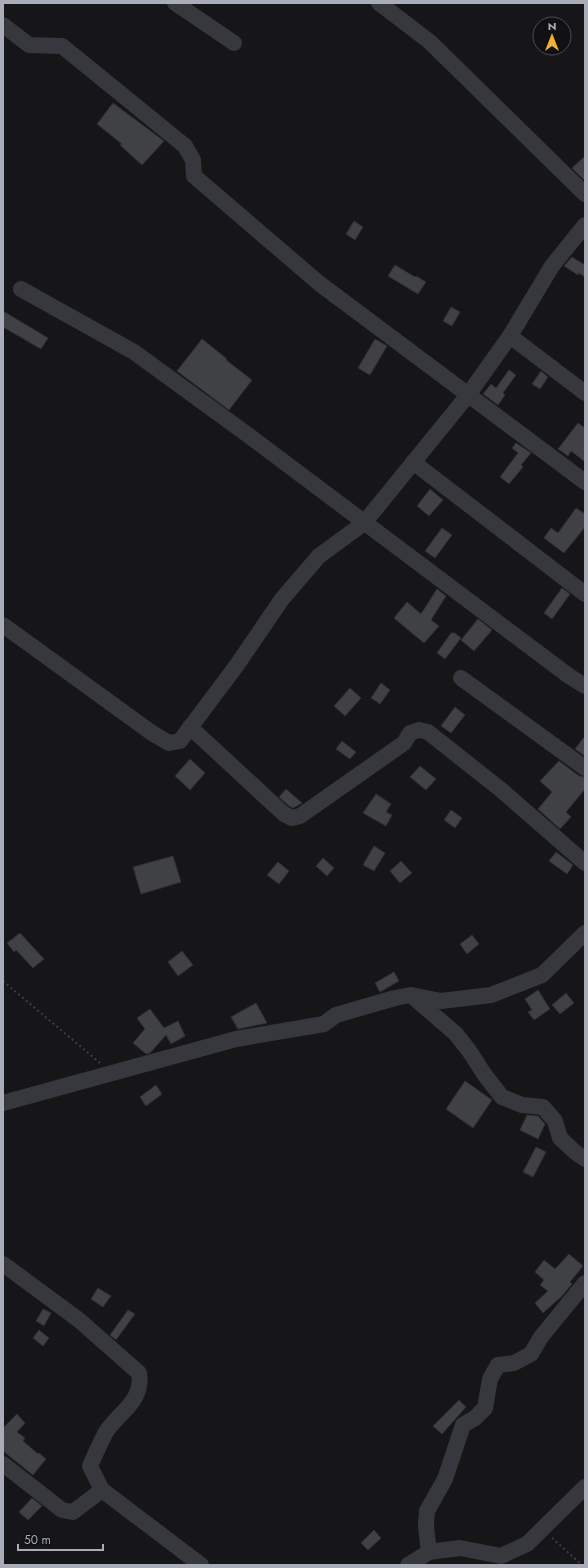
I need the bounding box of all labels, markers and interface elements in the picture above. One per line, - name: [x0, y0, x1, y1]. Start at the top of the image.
- north arrow: [532, 16, 572, 56]
- text: N: [548, 18, 556, 34]
- scale bar: [18, 1526, 103, 1552]
- text: 50 m: [24, 1531, 51, 1549]

